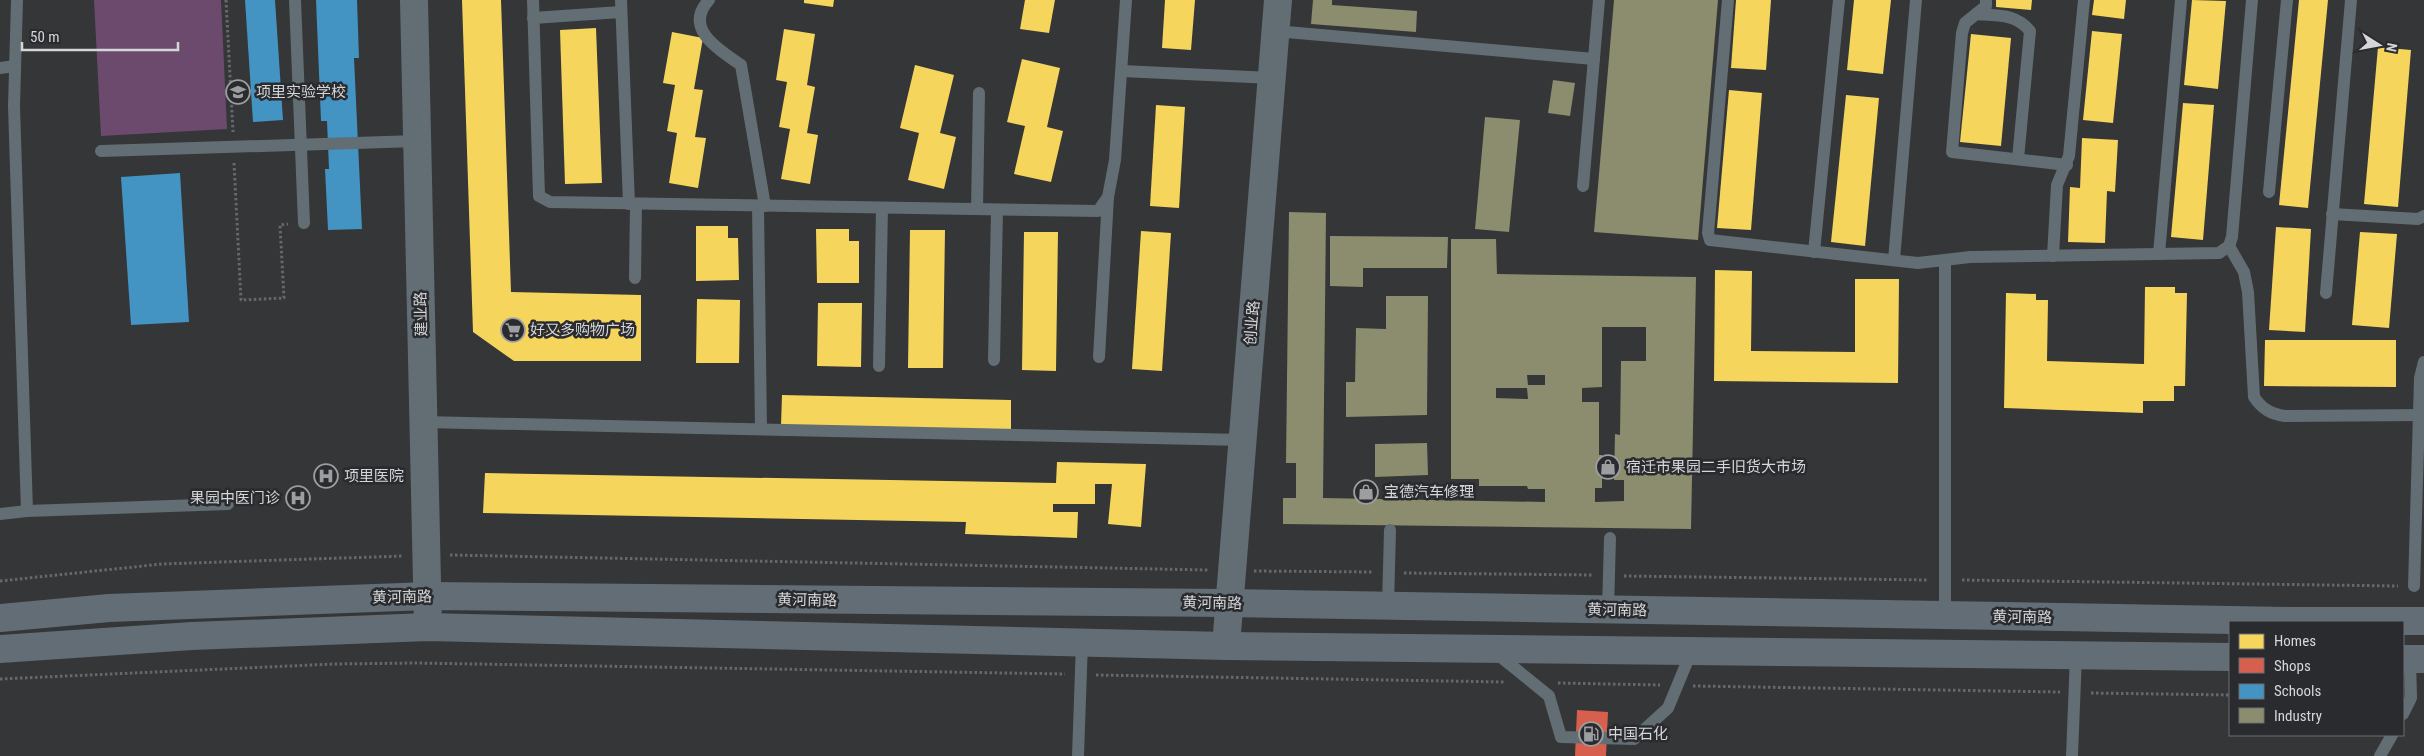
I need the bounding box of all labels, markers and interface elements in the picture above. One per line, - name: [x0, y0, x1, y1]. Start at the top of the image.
- scale bar: [22, 20, 179, 52]
- north arrow: [2354, 20, 2404, 70]
- text: 50 m: [30, 28, 60, 46]
- text: N: [2383, 42, 2400, 53]
- school or university icon: 项里实验学校: [225, 79, 251, 105]
- place label: 项里实验学校: [256, 83, 346, 101]
- street label: 建业路: [412, 291, 430, 337]
- street label: 创业路: [1241, 300, 1263, 346]
- supermarket icon: 好又多购物广场: [500, 317, 526, 343]
- place label: 好又多购物广场: [530, 321, 635, 339]
- shop icon: 宿迁市果园二手旧货大市场: [1595, 454, 1621, 480]
- place label: 宿迁市果园二手旧货大市场: [1626, 458, 1806, 476]
- hospital icon: 项里医院: [313, 463, 339, 489]
- place label: 项里医院: [344, 467, 404, 485]
- shop icon: 宝德汽车修理: [1353, 479, 1379, 505]
- place label: 宝德汽车修理: [1384, 483, 1474, 501]
- hospital icon: 果园中医门诊: [285, 485, 311, 511]
- place label: 果园中医门诊: [190, 489, 280, 507]
- street label: 黄河南路: [372, 587, 432, 607]
- street label: 黄河南路: [777, 590, 837, 610]
- street label: 黄河南路: [1182, 593, 1242, 613]
- street label: 黄河南路: [1587, 600, 1647, 620]
- street label: 黄河南路: [1992, 607, 2052, 627]
- legend: [2229, 621, 2404, 736]
- text: Homes: [2274, 632, 2316, 650]
- text: Shops: [2274, 657, 2311, 675]
- text: Schools: [2274, 682, 2321, 700]
- text: Industry: [2274, 707, 2322, 725]
- fuel station icon: 中国石化: [1578, 721, 1604, 747]
- place label: 中国石化: [1608, 725, 1668, 743]

